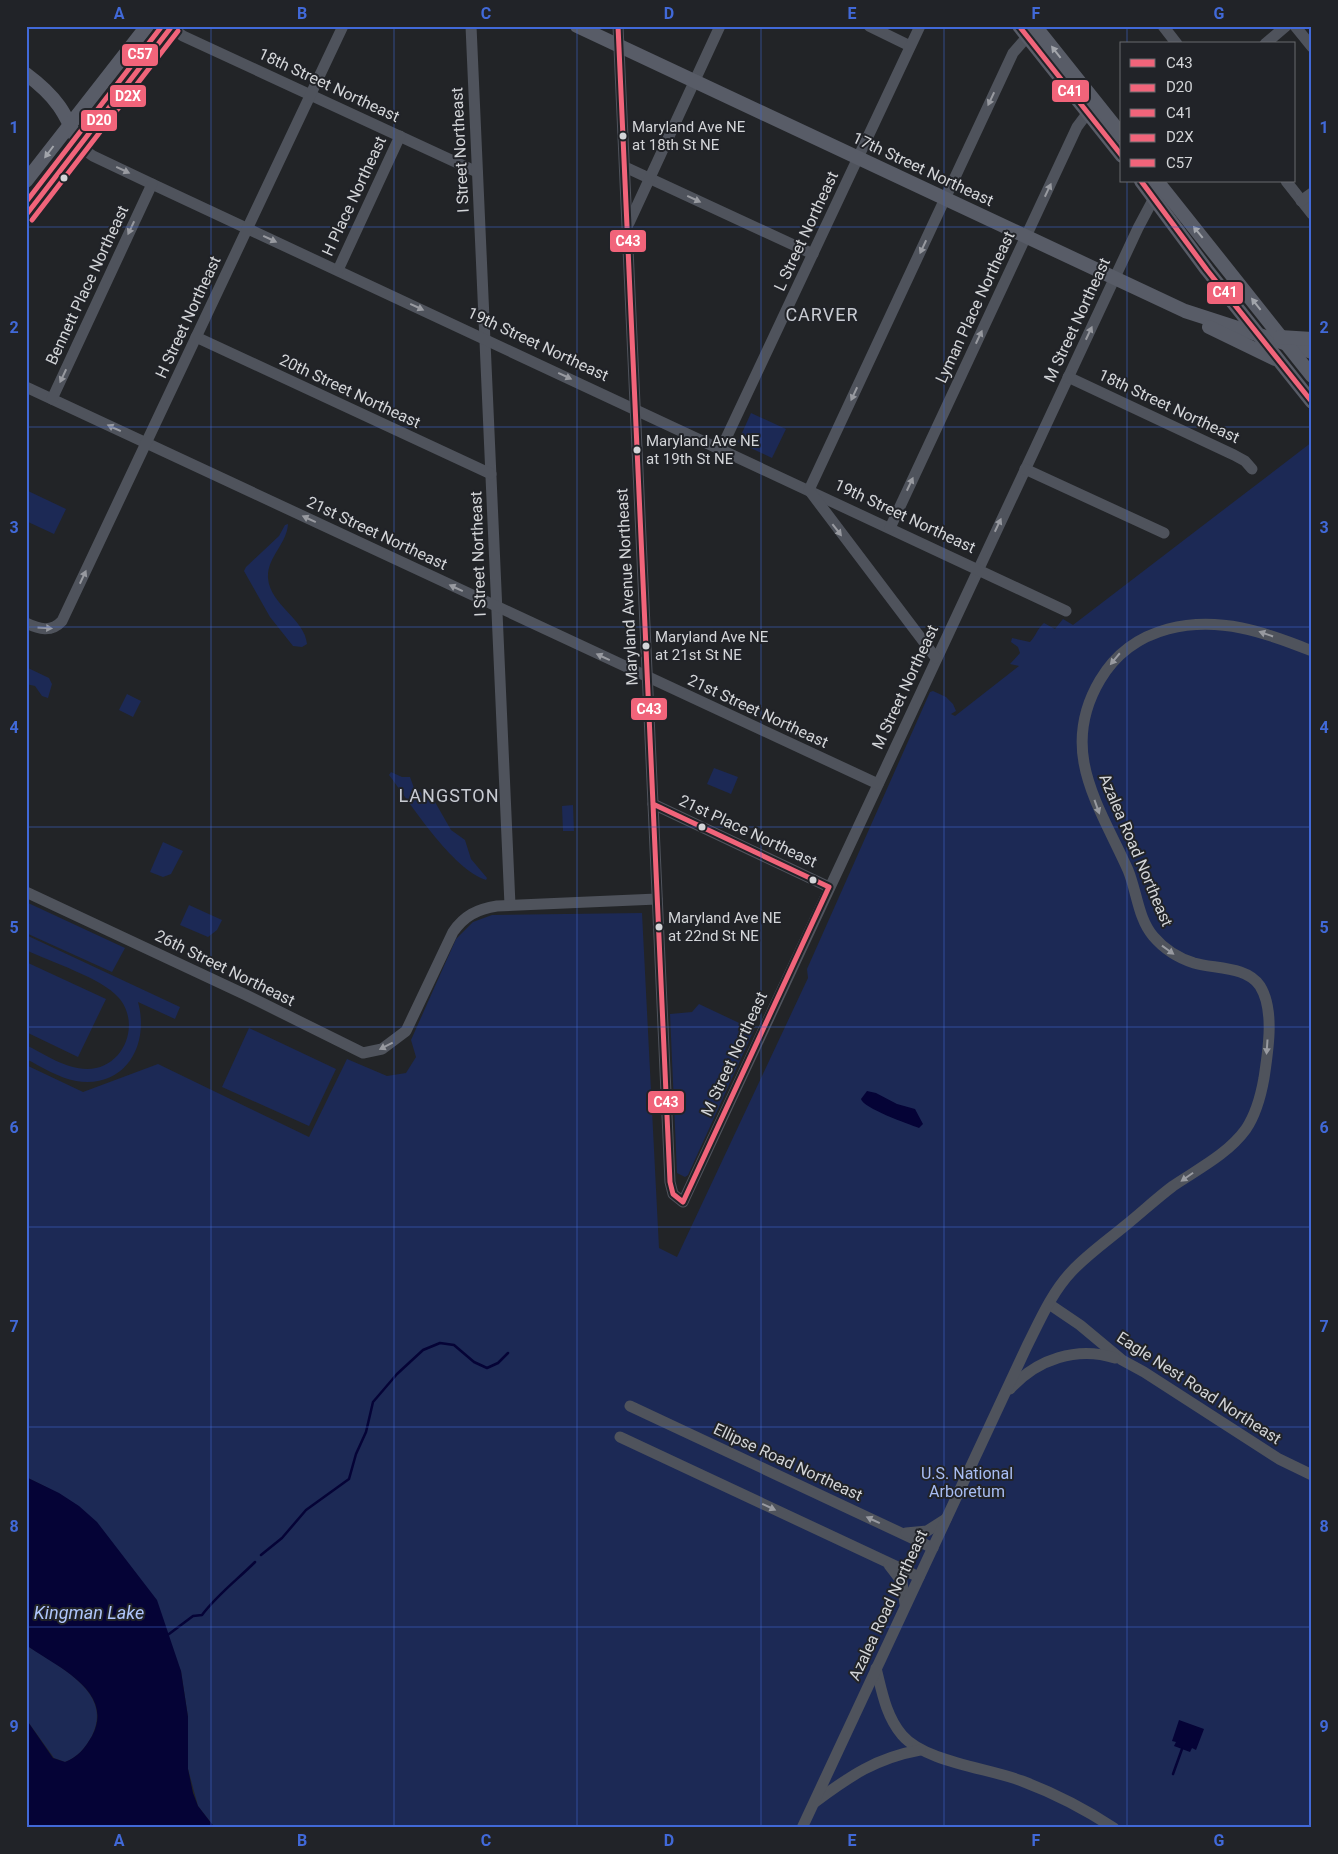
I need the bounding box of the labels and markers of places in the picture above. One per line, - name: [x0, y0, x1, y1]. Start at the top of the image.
- place label: Maryland Ave NE at 18th St NE: [632, 118, 746, 154]
- marker: Maryland Ave NE at 18th St NE: [618, 131, 628, 141]
- unlabelled marker: [59, 173, 69, 183]
- place label: Maryland Ave NE at 19th St NE: [646, 432, 760, 468]
- marker: Maryland Ave NE at 19th St NE: [632, 445, 642, 455]
- place label: Maryland Ave NE at 21st St NE: [655, 628, 769, 664]
- marker: Maryland Ave NE at 21st St NE: [641, 641, 651, 651]
- unlabelled marker: [697, 822, 707, 832]
- unlabelled marker: [808, 875, 818, 885]
- place label: Maryland Ave NE at 22nd St NE: [668, 909, 782, 945]
- marker: Maryland Ave NE at 22nd St NE: [654, 922, 664, 932]

